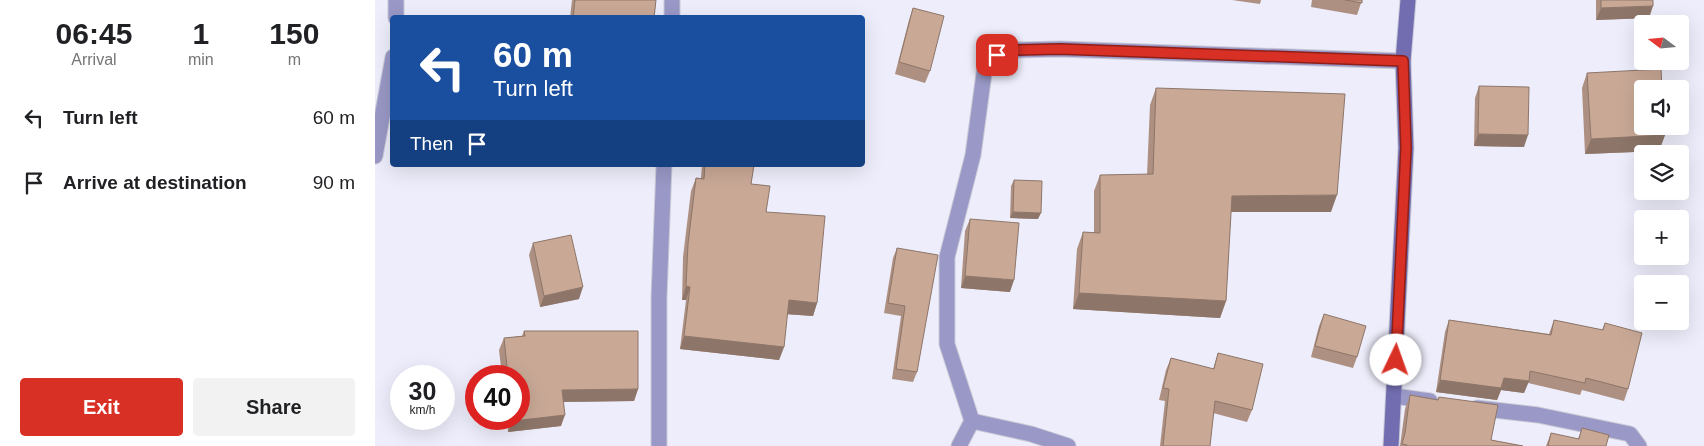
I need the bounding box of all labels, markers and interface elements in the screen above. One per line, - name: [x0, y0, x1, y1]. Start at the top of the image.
- north arrow: [1634, 15, 1689, 70]
- map controls: [1634, 15, 1689, 330]
- text: 06:45: [56, 17, 132, 50]
- text: 1: [192, 17, 209, 50]
- text: 150: [269, 17, 319, 50]
- pin: [976, 34, 1018, 76]
- icon: left: [410, 35, 475, 100]
- text: 60 m: [493, 35, 573, 74]
- icon: arrive: [983, 41, 1011, 69]
- text: Arrival: [71, 51, 117, 68]
- text: min: [188, 51, 214, 68]
- text: m: [288, 51, 301, 68]
- text: Turn left: [493, 76, 573, 101]
- button: sound: [1634, 80, 1689, 135]
- icon: left: [20, 104, 48, 132]
- text: Turn left: [63, 107, 138, 128]
- text: 60 m: [313, 107, 355, 128]
- icon: arrive: [463, 130, 491, 158]
- text: Then: [410, 133, 453, 154]
- button: layers: [1634, 145, 1689, 200]
- icon: arrive: [20, 169, 48, 197]
- text: Arrive at destination: [63, 172, 247, 193]
- text: 90 m: [313, 172, 355, 193]
- button: +: [1634, 210, 1689, 265]
- button: −: [1634, 275, 1689, 330]
- position arrow: [1369, 333, 1421, 385]
- speed limit sign: 40: [465, 365, 530, 430]
- text: 30: [409, 377, 436, 405]
- button: Exit: [20, 378, 183, 436]
- button: Share: [193, 378, 355, 436]
- text: km/h: [409, 403, 436, 417]

